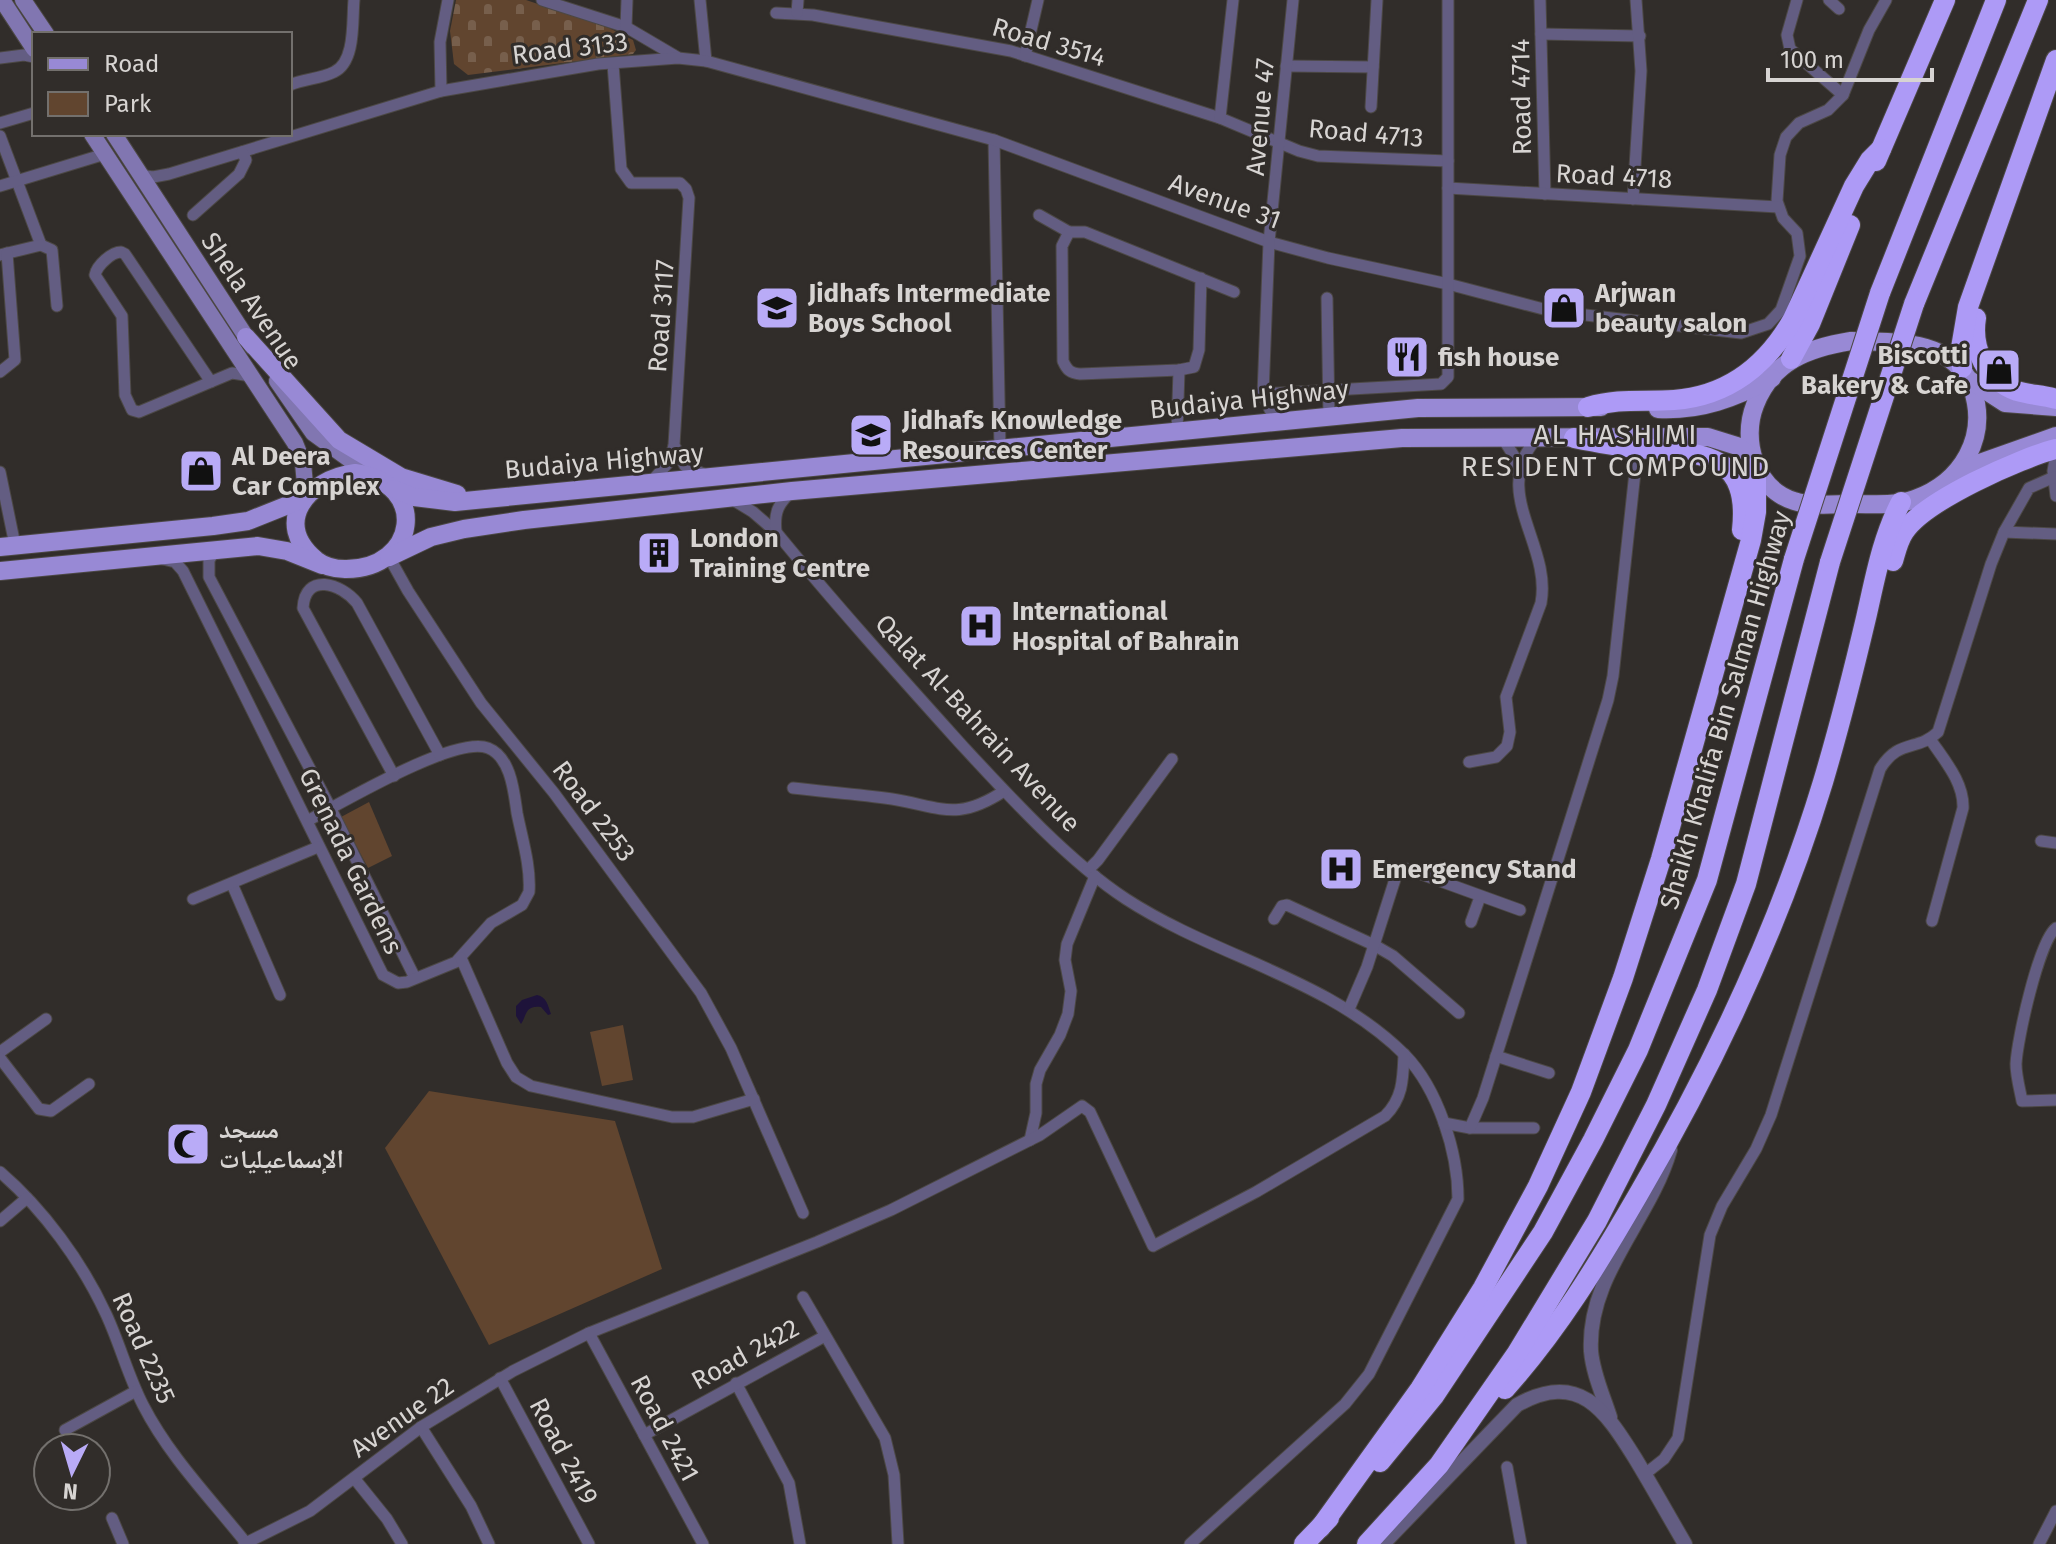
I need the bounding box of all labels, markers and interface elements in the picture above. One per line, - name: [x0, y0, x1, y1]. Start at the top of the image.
- street label: Road 3514: [989, 12, 1109, 73]
- street label: Road 3133: [510, 26, 630, 71]
- legend: [32, 32, 292, 136]
- scale bar: [1768, 32, 1932, 82]
- street label: Road 4714: [1505, 38, 1538, 155]
- text: 100 m: [1780, 46, 1844, 74]
- text: Road: [104, 50, 159, 78]
- street label: Avenue 47: [1240, 57, 1281, 177]
- text: Park: [104, 90, 152, 118]
- street label: Road 4713: [1307, 113, 1425, 154]
- street label: Road 4718: [1555, 158, 1673, 195]
- street label: Avenue 31: [1165, 167, 1285, 236]
- street label: Shela Avenue: [194, 227, 309, 376]
- street label: Road 3117: [642, 259, 681, 373]
- place label: Jidhafs Intermediate Boys School: [807, 278, 1051, 339]
- place label: Arjwan beauty salon: [1594, 278, 1747, 339]
- school or university icon: Jidhafs Intermediate Boys School: [753, 284, 801, 332]
- shop icon: Arjwan beauty salon: [1540, 284, 1588, 332]
- restaurant icon: fish house: [1383, 333, 1431, 381]
- place label: Biscotti Bakery & Cafe: [1801, 340, 1968, 401]
- place label: fish house: [1438, 342, 1559, 373]
- shop icon: Biscotti Bakery & Cafe: [1975, 346, 2023, 394]
- street label: Budaiya Highway: [1148, 374, 1350, 425]
- place label: Jidhafs Knowledge Resources Center: [901, 405, 1122, 466]
- school or university icon: Jidhafs Knowledge Resources Center: [847, 411, 895, 459]
- district label: AL HASHIMI RESIDENT COMPOUND: [1461, 418, 1771, 483]
- street label: Budaiya Highway: [503, 437, 705, 486]
- place label: Al Deera Car Complex: [231, 441, 380, 502]
- shop icon: Al Deera Car Complex: [177, 447, 225, 495]
- street label: Shaikh Khalifa Bin Salman Highway: [1654, 507, 1797, 913]
- place label: London Training Centre: [690, 523, 870, 584]
- building icon: London Training Centre: [635, 529, 683, 577]
- place label: International Hospital of Bahrain: [1012, 596, 1240, 657]
- hospital icon: International Hospital of Bahrain: [957, 602, 1005, 650]
- street label: Qalat Al-Bahrain Avenue: [869, 608, 1087, 839]
- street label: Road 2253: [546, 755, 642, 868]
- street label: Grenada Gardens: [292, 763, 409, 959]
- hospital icon: Emergency Stand: [1317, 845, 1365, 893]
- place label: Emergency Stand: [1372, 854, 1577, 885]
- place label: مسجد الإسماعيليات: [219, 1114, 344, 1175]
- mosque icon: مسجد الإسماعيليات: [164, 1120, 212, 1168]
- street label: Road 2235: [105, 1288, 182, 1409]
- street label: Road 2422: [686, 1312, 804, 1397]
- street label: Road 2421: [624, 1370, 705, 1487]
- street label: Avenue 22: [345, 1371, 460, 1464]
- street label: Road 2419: [523, 1393, 605, 1510]
- north arrow: [32, 1432, 112, 1512]
- text: N: [62, 1477, 79, 1506]

